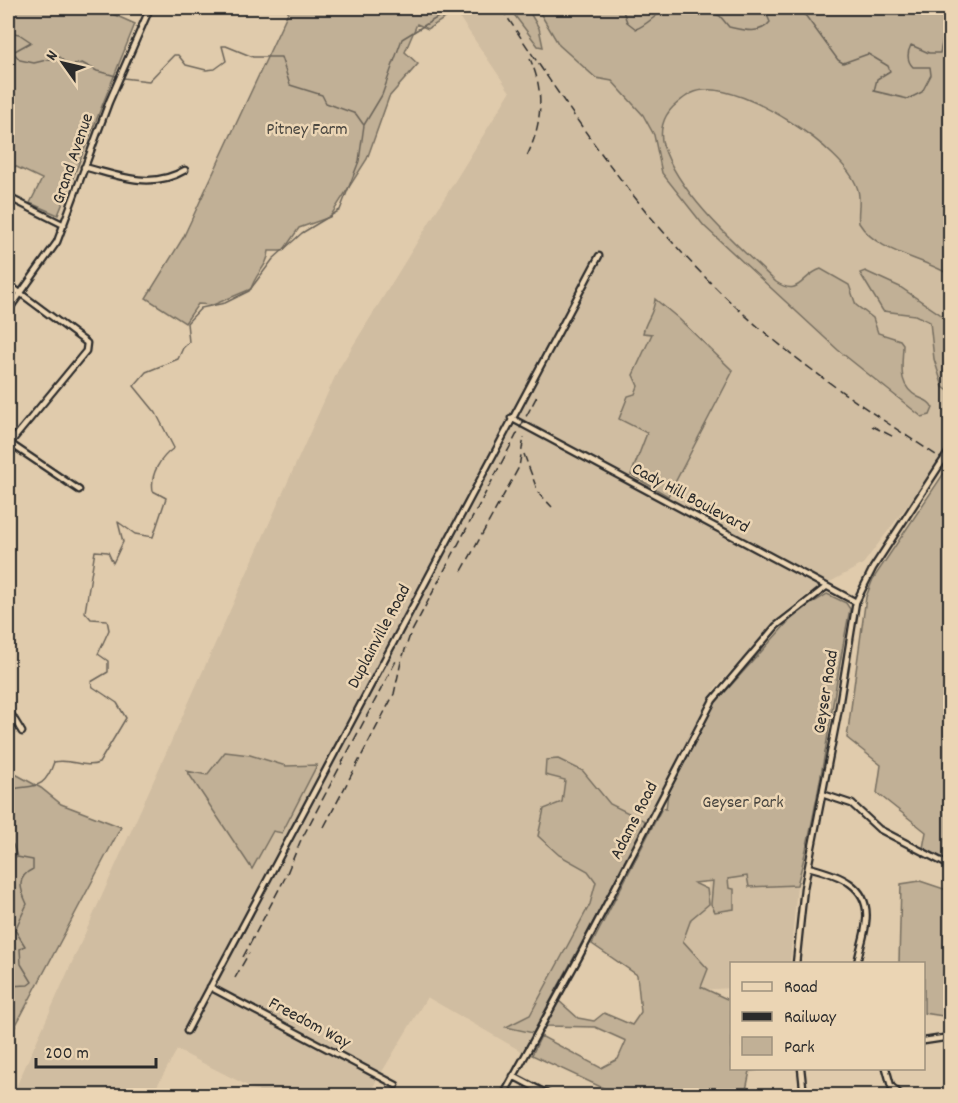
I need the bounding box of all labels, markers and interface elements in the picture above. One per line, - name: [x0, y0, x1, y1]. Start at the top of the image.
- north arrow: [33, 33, 93, 93]
- text: N: [41, 46, 64, 66]
- street label: Grand Avenue: [47, 110, 101, 208]
- park label: Pitney Farm: [266, 118, 348, 143]
- street label: Cady Hill Boulevard: [627, 457, 753, 541]
- street label: Duplainville Road: [342, 580, 418, 694]
- street label: Geyser Road: [808, 648, 846, 736]
- street label: Adams Road: [605, 778, 665, 864]
- park label: Geyser Park: [702, 791, 784, 816]
- legend: [730, 962, 925, 1070]
- text: Road: [784, 976, 818, 1001]
- street label: Freedom Way: [264, 992, 355, 1056]
- text: Railway: [784, 1006, 837, 1031]
- scale bar: [36, 1031, 156, 1069]
- text: Park: [784, 1036, 815, 1061]
- text: 200 m: [45, 1042, 89, 1067]

